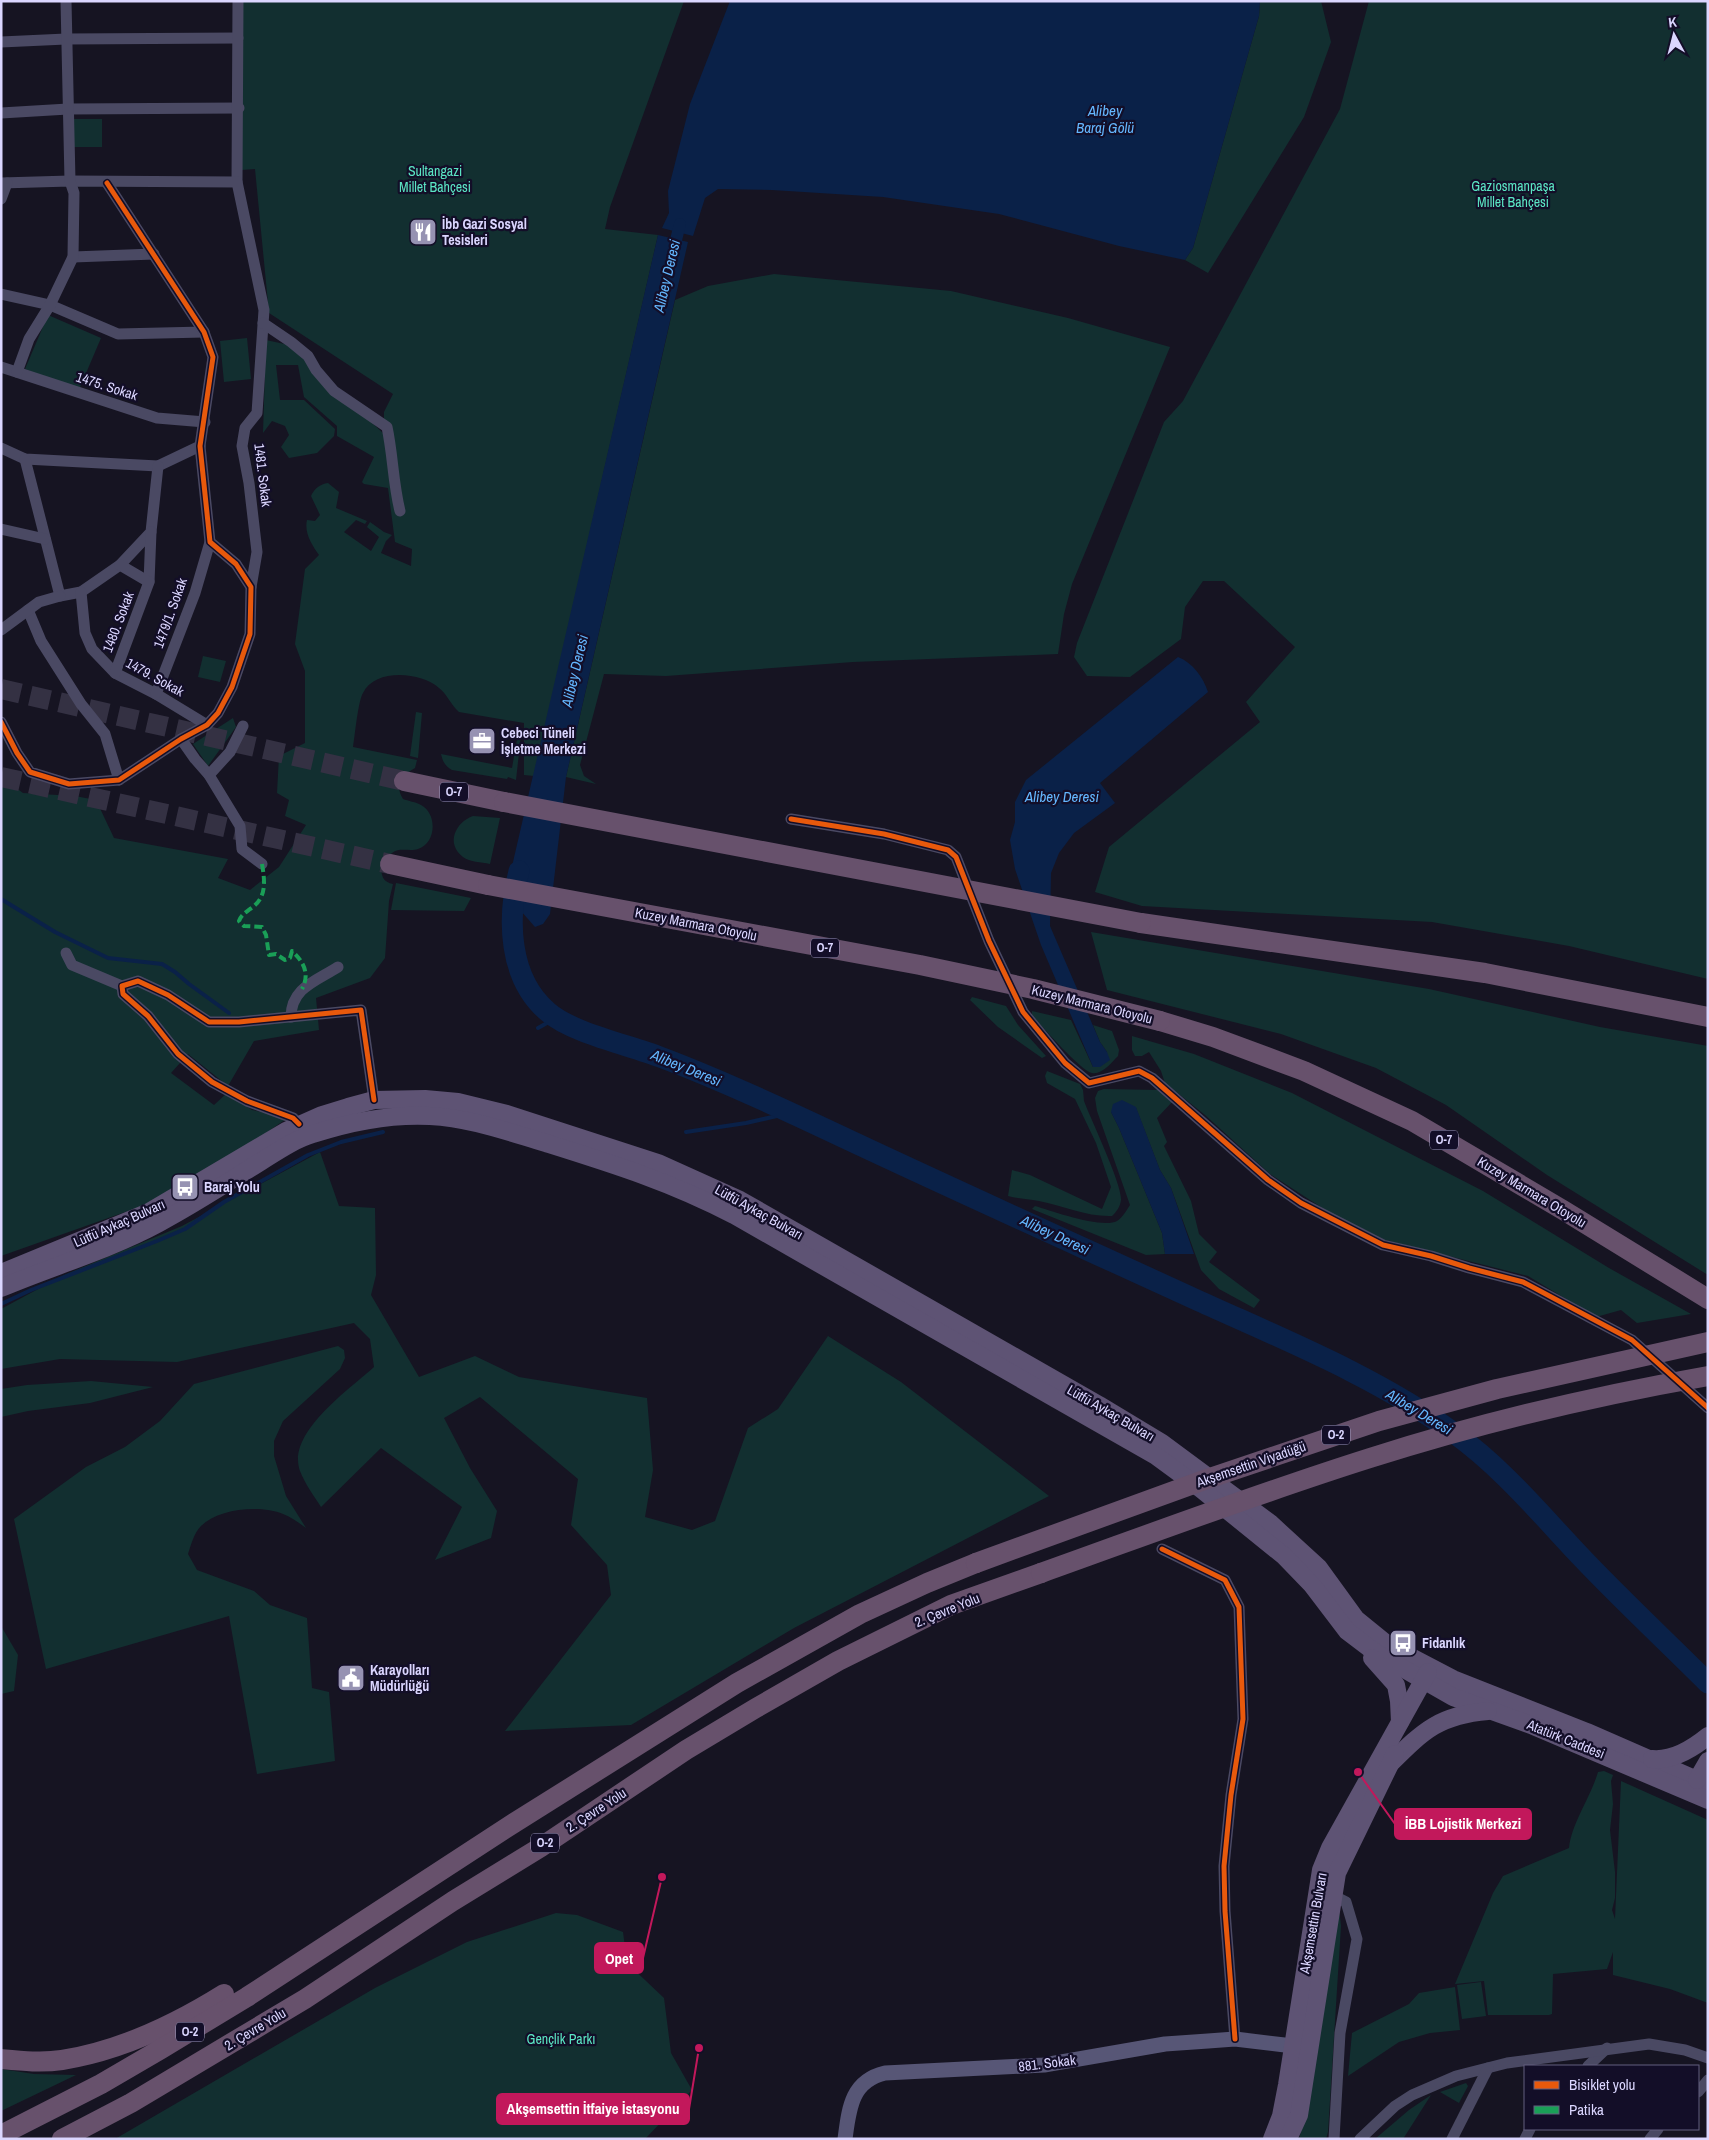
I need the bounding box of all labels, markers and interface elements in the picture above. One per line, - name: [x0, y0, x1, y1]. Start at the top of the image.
- north arrow: [1649, 10, 1699, 60]
- text: K: [1667, 13, 1678, 32]
- water label: Alibey Baraj Gölü: [1076, 100, 1134, 138]
- park label: Sultangazi Millet Bahçesi: [399, 162, 471, 196]
- park label: Gaziosmanpaşa Millet Bahçesi: [1471, 177, 1555, 211]
- place label: İbb Gazi Sosyal Tesisleri: [442, 215, 527, 249]
- restaurant icon: İbb Gazi Sosyal Tesisleri: [408, 217, 438, 247]
- water label: Alibey Deresi: [648, 237, 685, 315]
- street label: 1475. Sokak: [74, 368, 140, 405]
- street label: 1481. Sokak: [250, 442, 276, 508]
- street label: 1479/1. Sokak: [149, 575, 191, 651]
- street label: 1480. Sokak: [98, 589, 138, 655]
- water label: Alibey Deresi: [556, 632, 593, 710]
- street label: 1479. Sokak: [123, 654, 188, 700]
- place label: Cebeci Tüneli İşletme Merkezi: [501, 724, 586, 758]
- office icon: Cebeci Tüneli İşletme Merkezi: [467, 726, 497, 756]
- road number: O-7: [440, 782, 468, 802]
- water label: Alibey Deresi: [1024, 786, 1099, 807]
- street label: Kuzey Marmara Otoyolu: [634, 903, 758, 945]
- road number: O-7: [811, 938, 839, 958]
- street label: Kuzey Marmara Otoyolu: [1030, 980, 1154, 1028]
- water label: Alibey Deresi: [647, 1044, 725, 1091]
- road number: O-7: [1430, 1130, 1458, 1150]
- street label: Kuzey Marmara Otoyolu: [1474, 1152, 1590, 1232]
- bus stop icon: Baraj Yolu: [170, 1172, 200, 1202]
- place label: Baraj Yolu: [204, 1178, 260, 1196]
- street label: Lütfü Aykaç Bulvarı: [712, 1180, 806, 1244]
- street label: Lütfü Aykaç Bulvarı: [71, 1195, 167, 1251]
- water label: Alibey Deresi: [1016, 1209, 1094, 1260]
- street label: Lütfü Aykaç Bulvarı: [1064, 1381, 1158, 1445]
- water label: Alibey Deresi: [1381, 1383, 1457, 1440]
- road number: O-2: [1322, 1426, 1350, 1444]
- street label: Akşemsettin Viyadüğü: [1193, 1437, 1308, 1492]
- street label: 2. Çevre Yolu: [912, 1589, 982, 1631]
- bus stop icon: Fidanlık: [1388, 1628, 1418, 1658]
- place label: Fidanlık: [1422, 1634, 1466, 1652]
- place label: Karayolları Müdürlüğü: [370, 1661, 429, 1695]
- public building icon: Karayolları Müdürlüğü: [336, 1663, 366, 1693]
- street label: Atatürk Caddesi: [1524, 1715, 1608, 1763]
- street label: 2. Çevre Yolu: [562, 1784, 630, 1836]
- callout: İBB Lojistik Merkezi: [1395, 1809, 1531, 1839]
- text: İBB Lojistik Merkezi: [1405, 1813, 1521, 1834]
- road number: O-2: [531, 1834, 559, 1852]
- street label: Akşemsettin Bulvarı: [1295, 1871, 1331, 1976]
- callout: Opet: [595, 1943, 643, 1973]
- text: Opet: [605, 1948, 633, 1969]
- street label: 2. Çevre Yolu: [221, 2004, 289, 2054]
- road number: O-2: [176, 2022, 204, 2041]
- park label: Gençlik Parkı: [527, 2030, 595, 2048]
- street label: 881. Sokak: [1017, 2051, 1077, 2075]
- legend: [1524, 2065, 1699, 2130]
- text: Bisiklet yolu: [1569, 2074, 1635, 2095]
- callout: Akşemsettin İtfaiye İstasyonu: [497, 2094, 689, 2124]
- text: Akşemsettin İtfaiye İstasyonu: [507, 2098, 679, 2119]
- text: Patika: [1569, 2099, 1604, 2120]

